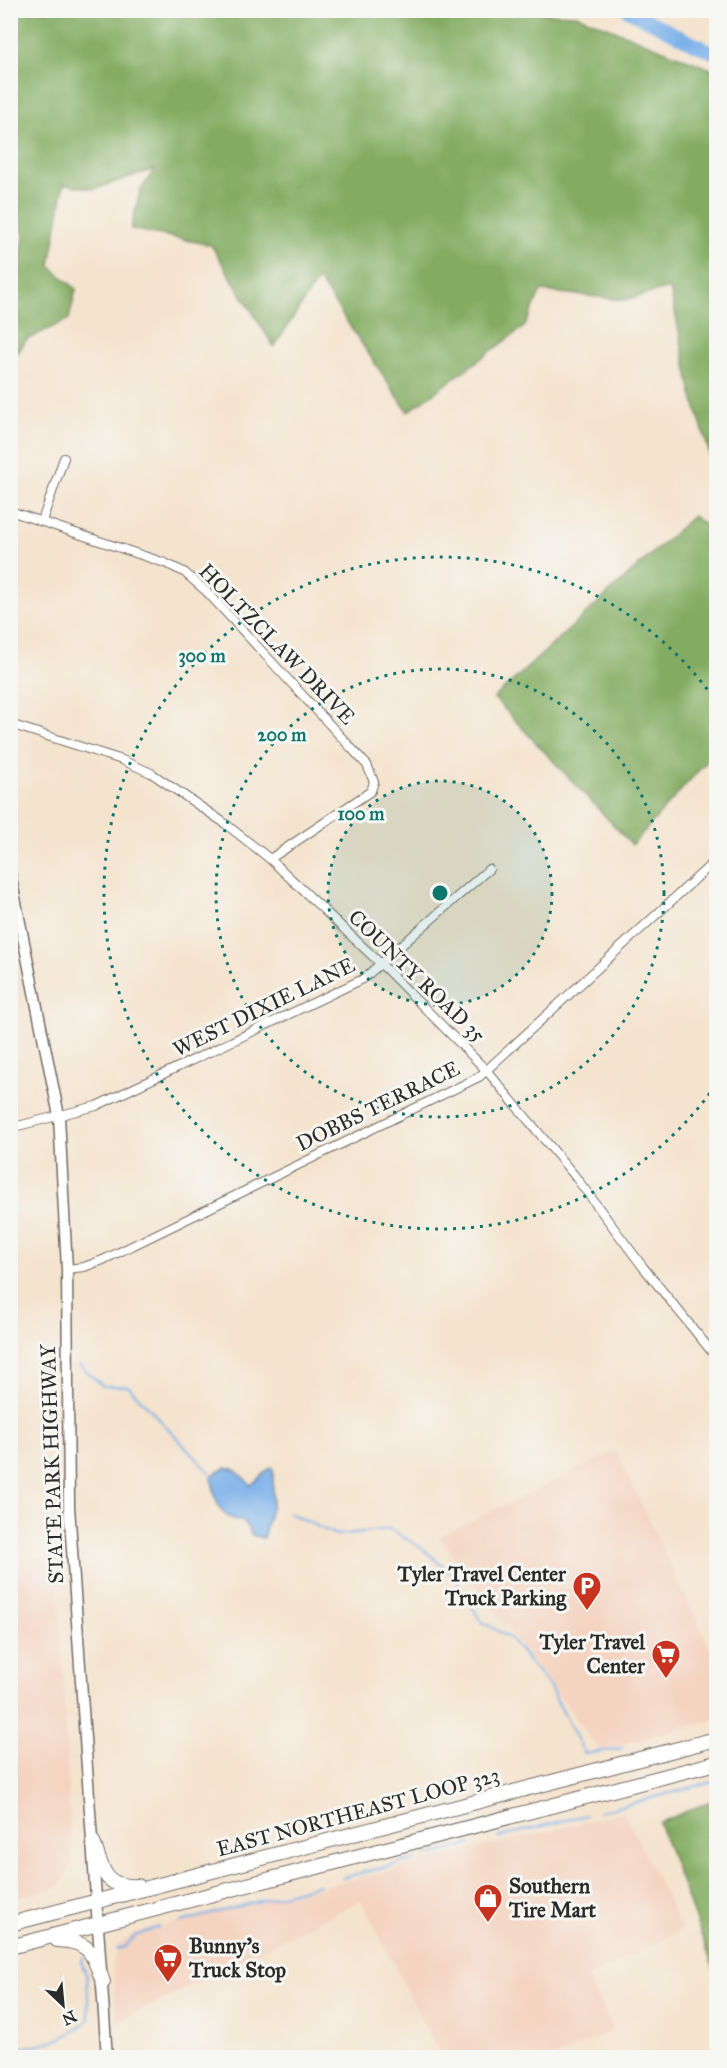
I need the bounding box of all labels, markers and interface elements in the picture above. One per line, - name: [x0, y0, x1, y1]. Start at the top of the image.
- street label: HOLTZCLAW DRIVE: [193, 558, 361, 730]
- text: 300 m: [178, 645, 226, 668]
- text: 200 m: [258, 724, 307, 746]
- text: 100 m: [338, 803, 385, 825]
- centre of rings: [430, 883, 450, 903]
- street label: COUNTY ROAD 35: [343, 904, 491, 1048]
- street label: WEST DIXIE LANE: [169, 952, 359, 1062]
- street label: DOBBS TERRACE: [292, 1055, 464, 1157]
- street label: STATE PARK HIGHWAY: [35, 1343, 69, 1584]
- place label: Tyler Travel Center Truck Parking: [396, 1561, 567, 1611]
- parking icon: Tyler Travel Center Truck Parking: [571, 1570, 603, 1612]
- place label: Tyler Travel Center: [538, 1629, 646, 1679]
- supermarket icon: Tyler Travel Center: [650, 1638, 682, 1680]
- street label: EAST NORTHEAST LOOP 323: [214, 1762, 502, 1862]
- place label: Southern Tire Mart: [508, 1873, 597, 1923]
- shop icon: Southern Tire Mart: [472, 1882, 504, 1924]
- place label: Bunny's Truck Stop: [188, 1933, 286, 1983]
- supermarket icon: Bunny's Truck Stop: [152, 1942, 184, 1984]
- north arrow: [33, 1975, 93, 2035]
- text: N: [59, 2007, 80, 2030]

